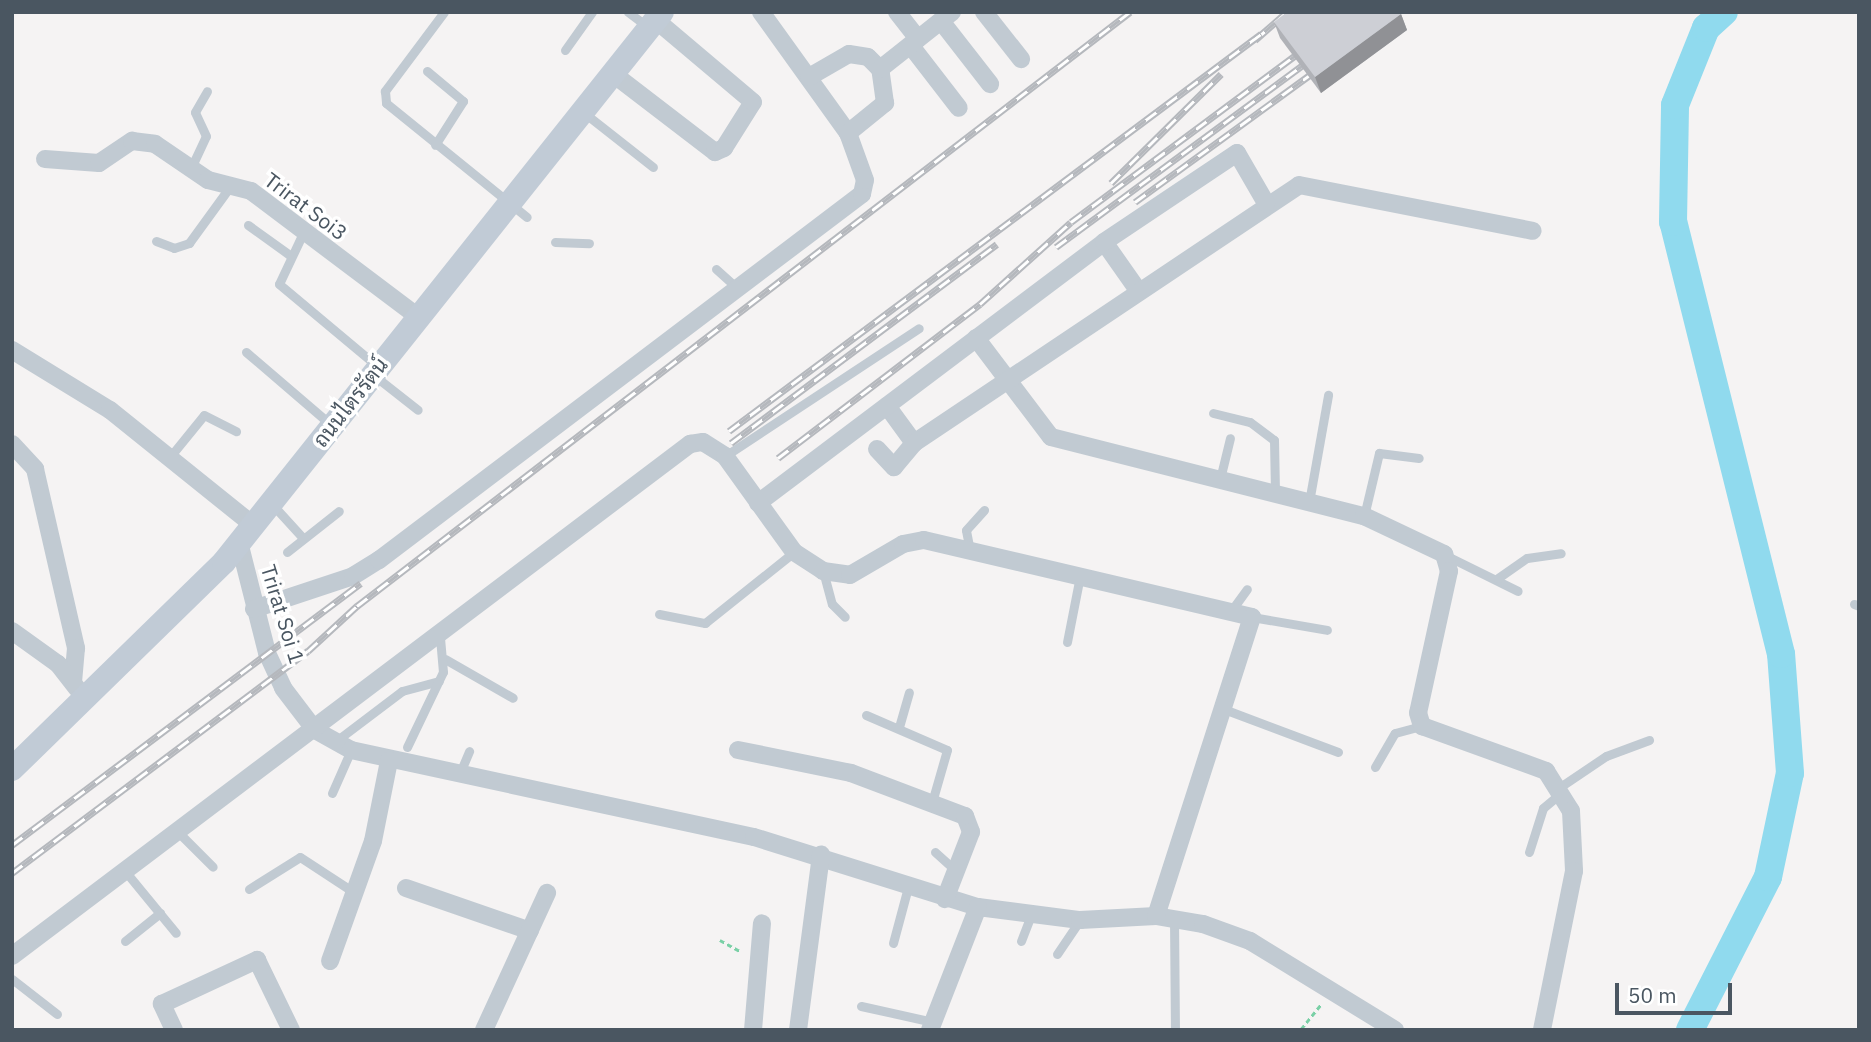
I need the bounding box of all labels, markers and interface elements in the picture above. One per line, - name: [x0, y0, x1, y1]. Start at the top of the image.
- street label: Trirat Soi3: [260, 167, 352, 245]
- street label: ถนนไตรรัตน์: [307, 352, 393, 452]
- street label: Trirat Soi 1: [256, 562, 310, 666]
- scale bar: [1619, 968, 1736, 1012]
- text: 50 m: [1628, 981, 1677, 1009]

